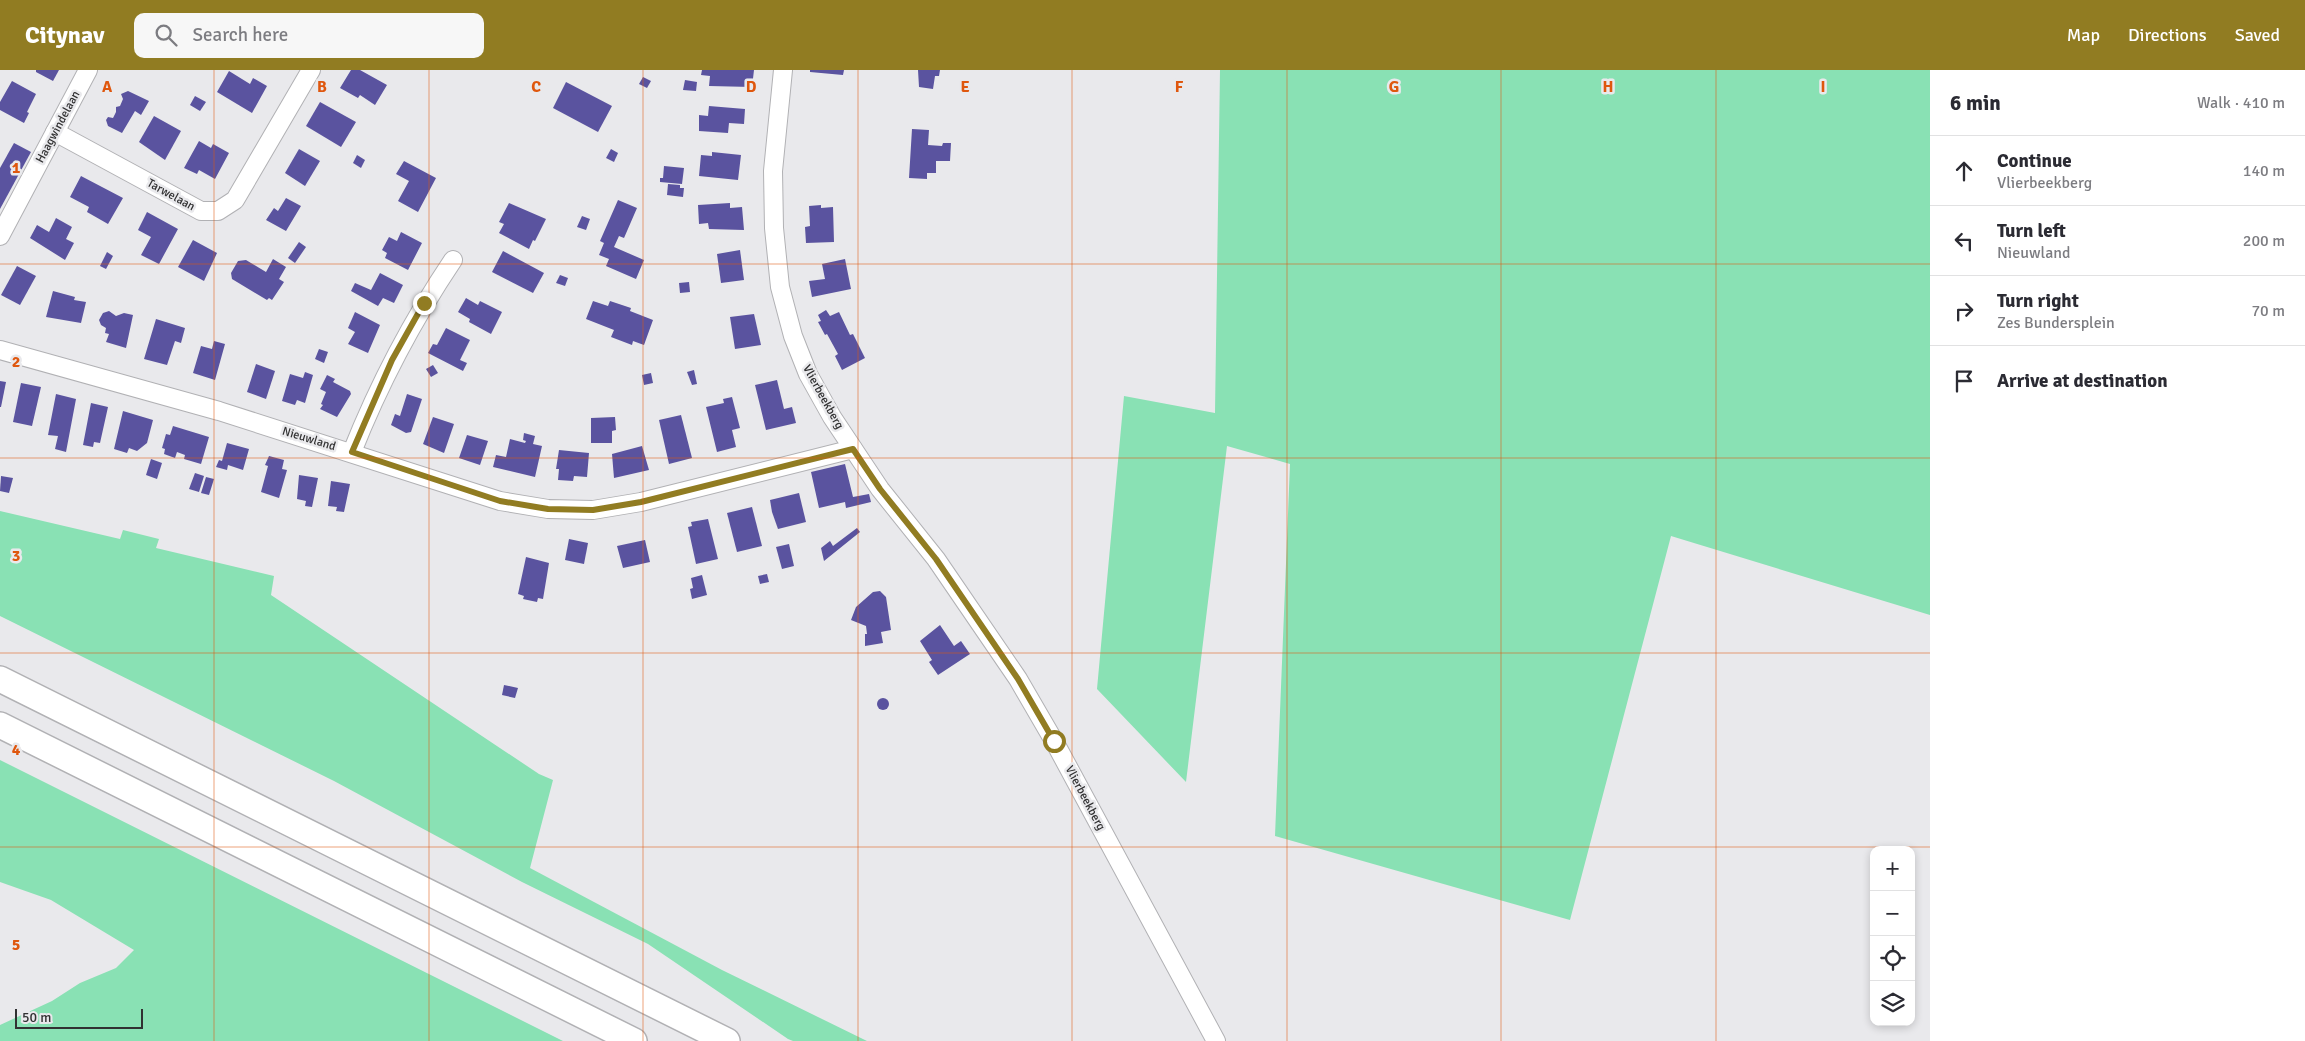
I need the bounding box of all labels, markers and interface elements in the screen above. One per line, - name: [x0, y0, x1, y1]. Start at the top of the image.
- search box: [134, 13, 484, 58]
- text: Citynav: [25, 20, 104, 50]
- icon: search: [152, 21, 180, 49]
- text: Search here: [192, 23, 288, 47]
- text: Map: [2067, 24, 2100, 46]
- text: Directions: [2128, 24, 2207, 46]
- text: Saved: [2235, 24, 2280, 46]
- text: A: [102, 77, 113, 97]
- text: B: [317, 77, 327, 97]
- text: C: [531, 77, 541, 97]
- text: D: [746, 77, 757, 97]
- text: E: [960, 77, 970, 97]
- text: F: [1175, 77, 1184, 97]
- text: G: [1389, 77, 1399, 97]
- text: H: [1603, 77, 1613, 97]
- text: I: [1820, 77, 1826, 97]
- street label: Haagwindelaan: [33, 88, 83, 166]
- text: 6 min: [1950, 90, 2001, 116]
- text: Walk · 410 m: [2197, 93, 2285, 113]
- text: Continue: [1997, 149, 2072, 173]
- icon: ahead: [1950, 157, 1978, 185]
- text: 1: [12, 158, 21, 178]
- text: 140 m: [2243, 161, 2285, 181]
- text: Vlierbeekberg: [1997, 173, 2092, 193]
- street label: Tarwelaan: [144, 176, 198, 214]
- text: Turn left: [1997, 219, 2066, 243]
- icon: left: [1950, 227, 1978, 255]
- text: 200 m: [2243, 231, 2285, 251]
- text: Nieuwland: [1997, 243, 2071, 263]
- text: Turn right: [1997, 289, 2079, 313]
- route end: [413, 292, 436, 315]
- icon: right: [1950, 297, 1978, 325]
- text: 70 m: [2251, 301, 2285, 321]
- text: Zes Bundersplein: [1997, 313, 2115, 333]
- text: 2: [12, 352, 20, 372]
- street label: Vlierbeekberg: [799, 362, 847, 432]
- icon: arrive: [1950, 367, 1978, 395]
- text: Arrive at destination: [1997, 369, 2168, 393]
- street label: Nieuwland: [280, 424, 338, 454]
- text: 3: [12, 546, 20, 566]
- route start: [1043, 730, 1066, 753]
- text: 4: [12, 740, 21, 760]
- street label: Vlierbeekberg: [1062, 763, 1108, 833]
- map controls: [1870, 846, 1915, 1026]
- button: +: [1870, 846, 1915, 891]
- button: −: [1870, 891, 1915, 936]
- text: 5: [12, 935, 20, 955]
- button: locate: [1870, 936, 1915, 981]
- button: layers: [1870, 981, 1915, 1026]
- scale bar: [15, 1006, 142, 1029]
- text: 50 m: [22, 1009, 51, 1026]

